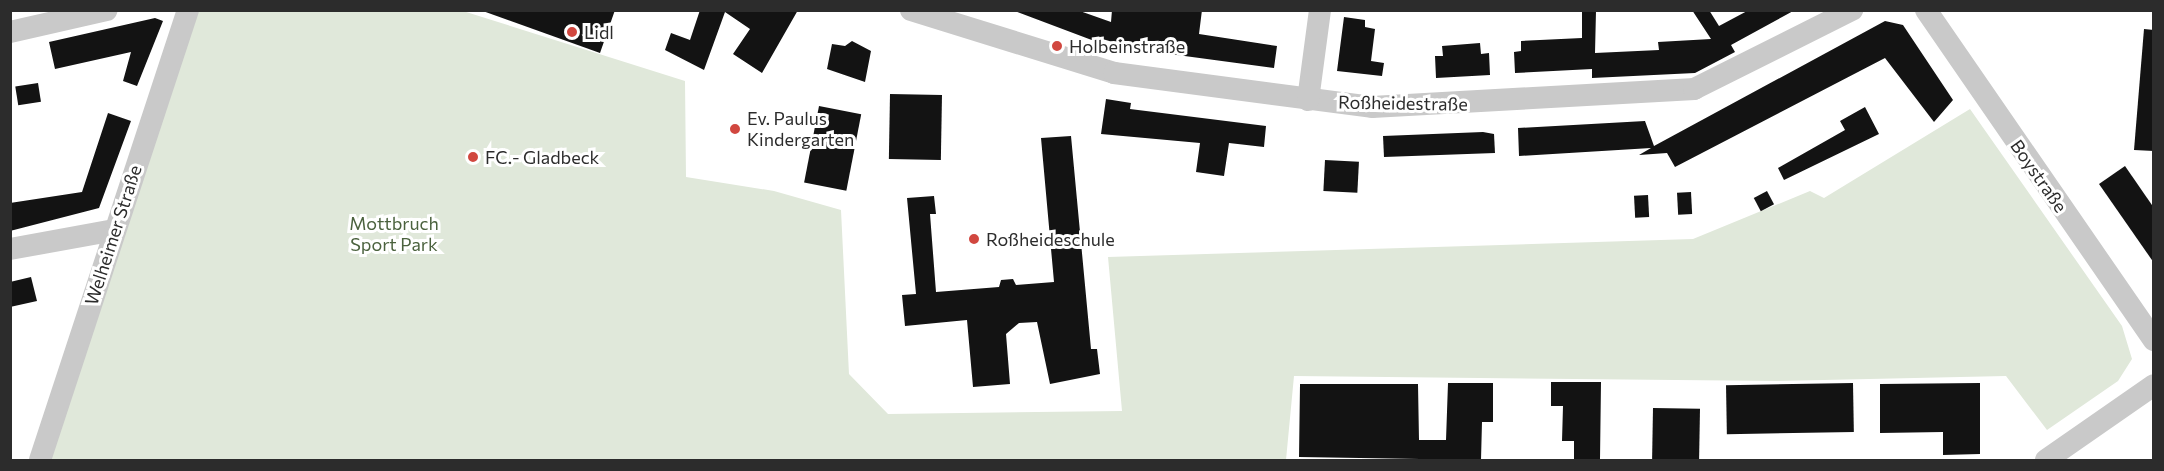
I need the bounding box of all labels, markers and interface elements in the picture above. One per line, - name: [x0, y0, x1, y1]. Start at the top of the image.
- place label: Lidl: [584, 21, 614, 43]
- marker: Lidl: [565, 25, 579, 39]
- place label: Holbeinstraße: [1069, 35, 1185, 57]
- marker: Holbeinstraße: [1050, 39, 1064, 53]
- street label: Roßheidestraße: [1338, 91, 1468, 115]
- place label: Ev. Paulus Kindergarten: [747, 108, 854, 150]
- marker: Ev. Paulus Kindergarten: [728, 122, 742, 136]
- street label: Boystraße: [2006, 136, 2072, 216]
- place label: FC.- Gladbeck: [485, 146, 599, 168]
- marker: FC.- Gladbeck: [466, 150, 480, 164]
- street label: Welheimer Straße: [80, 162, 146, 308]
- park label: Mottbruch Sport Park: [349, 213, 439, 256]
- place label: Roßheideschule: [986, 228, 1115, 250]
- marker: Roßheideschule: [967, 232, 981, 246]

